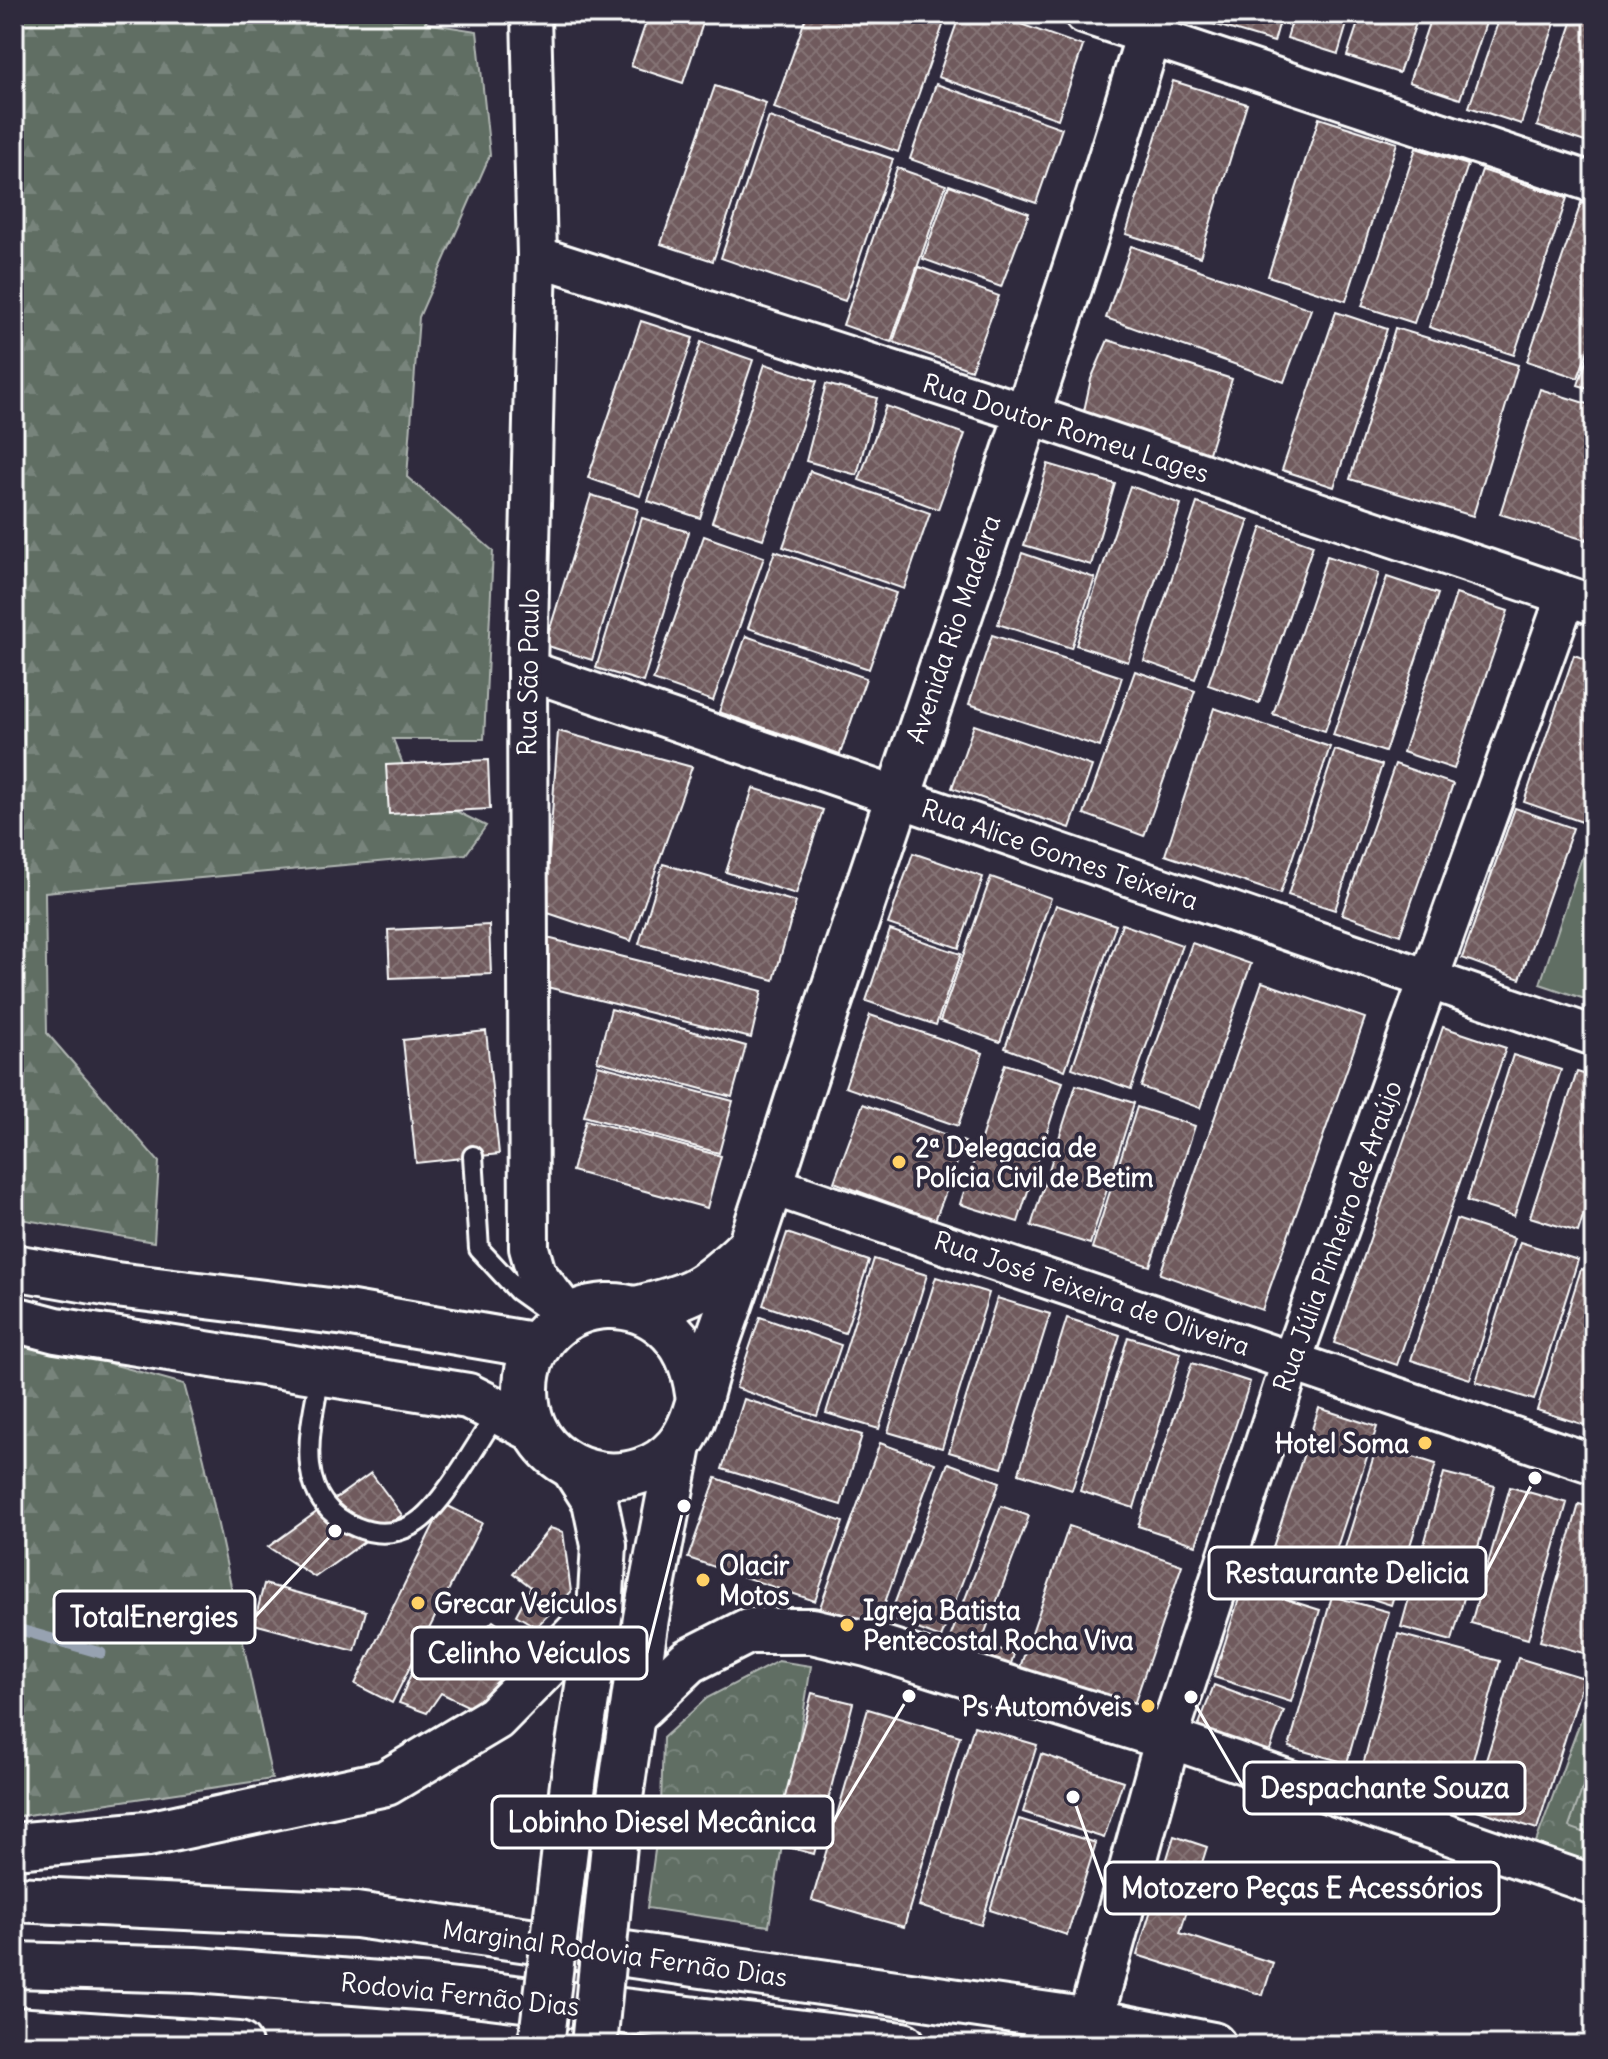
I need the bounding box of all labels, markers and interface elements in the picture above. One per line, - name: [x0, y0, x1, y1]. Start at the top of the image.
- street label: Rua Doutor Romeu Lages: [919, 366, 1213, 490]
- street label: Avenida Rio Madeira: [898, 510, 1008, 748]
- street label: Rua São Paulo: [510, 588, 546, 756]
- street label: Rua Alice Gomes Teixeira: [917, 791, 1203, 917]
- street label: Rua Júlia Pinheiro de Araújo: [1265, 1076, 1409, 1396]
- place label: 2ª Delegacia de Polícia Civil de Betim: [915, 1131, 1154, 1194]
- marker: 2ª Delegacia de Polícia Civil de Betim: [890, 1153, 908, 1171]
- street label: Rua José Teixeira de Oliveira: [930, 1223, 1254, 1363]
- place label: Hotel Soma: [1275, 1427, 1409, 1460]
- marker: Hotel Soma: [1416, 1434, 1434, 1452]
- callout: Restaurante Delicia: [1209, 1547, 1486, 1599]
- place label: Olacir Motos: [719, 1549, 790, 1612]
- text: Restaurante Delicia: [1225, 1555, 1469, 1591]
- marker: Olacir Motos: [694, 1571, 712, 1589]
- place label: Grecar Veículos: [434, 1587, 617, 1620]
- callout: TotalEnergies: [54, 1591, 255, 1643]
- marker: Grecar Veículos: [409, 1594, 427, 1612]
- place label: Igreja Batista Pentecostal Rocha Viva: [863, 1594, 1134, 1657]
- text: TotalEnergies: [70, 1599, 239, 1635]
- marker: Igreja Batista Pentecostal Rocha Viva: [838, 1616, 856, 1634]
- callout: Celinho Veículos: [412, 1627, 647, 1679]
- text: Celinho Veículos: [427, 1635, 631, 1671]
- place label: Ps Automóveis: [962, 1690, 1132, 1723]
- marker: Ps Automóveis: [1139, 1697, 1157, 1715]
- callout: Despachante Souza: [1244, 1762, 1525, 1814]
- text: Despachante Souza: [1260, 1770, 1510, 1806]
- callout: Lobinho Diesel Mecânica: [492, 1796, 833, 1848]
- text: Lobinho Diesel Mecânica: [507, 1804, 817, 1840]
- callout: Motozero Peças E Acessórios: [1105, 1862, 1499, 1914]
- text: Motozero Peças E Acessórios: [1121, 1870, 1483, 1906]
- street label: Marginal Rodovia Fernão Dias: [441, 1913, 789, 1993]
- street label: Rodovia Fernão Dias: [339, 1966, 581, 2022]

